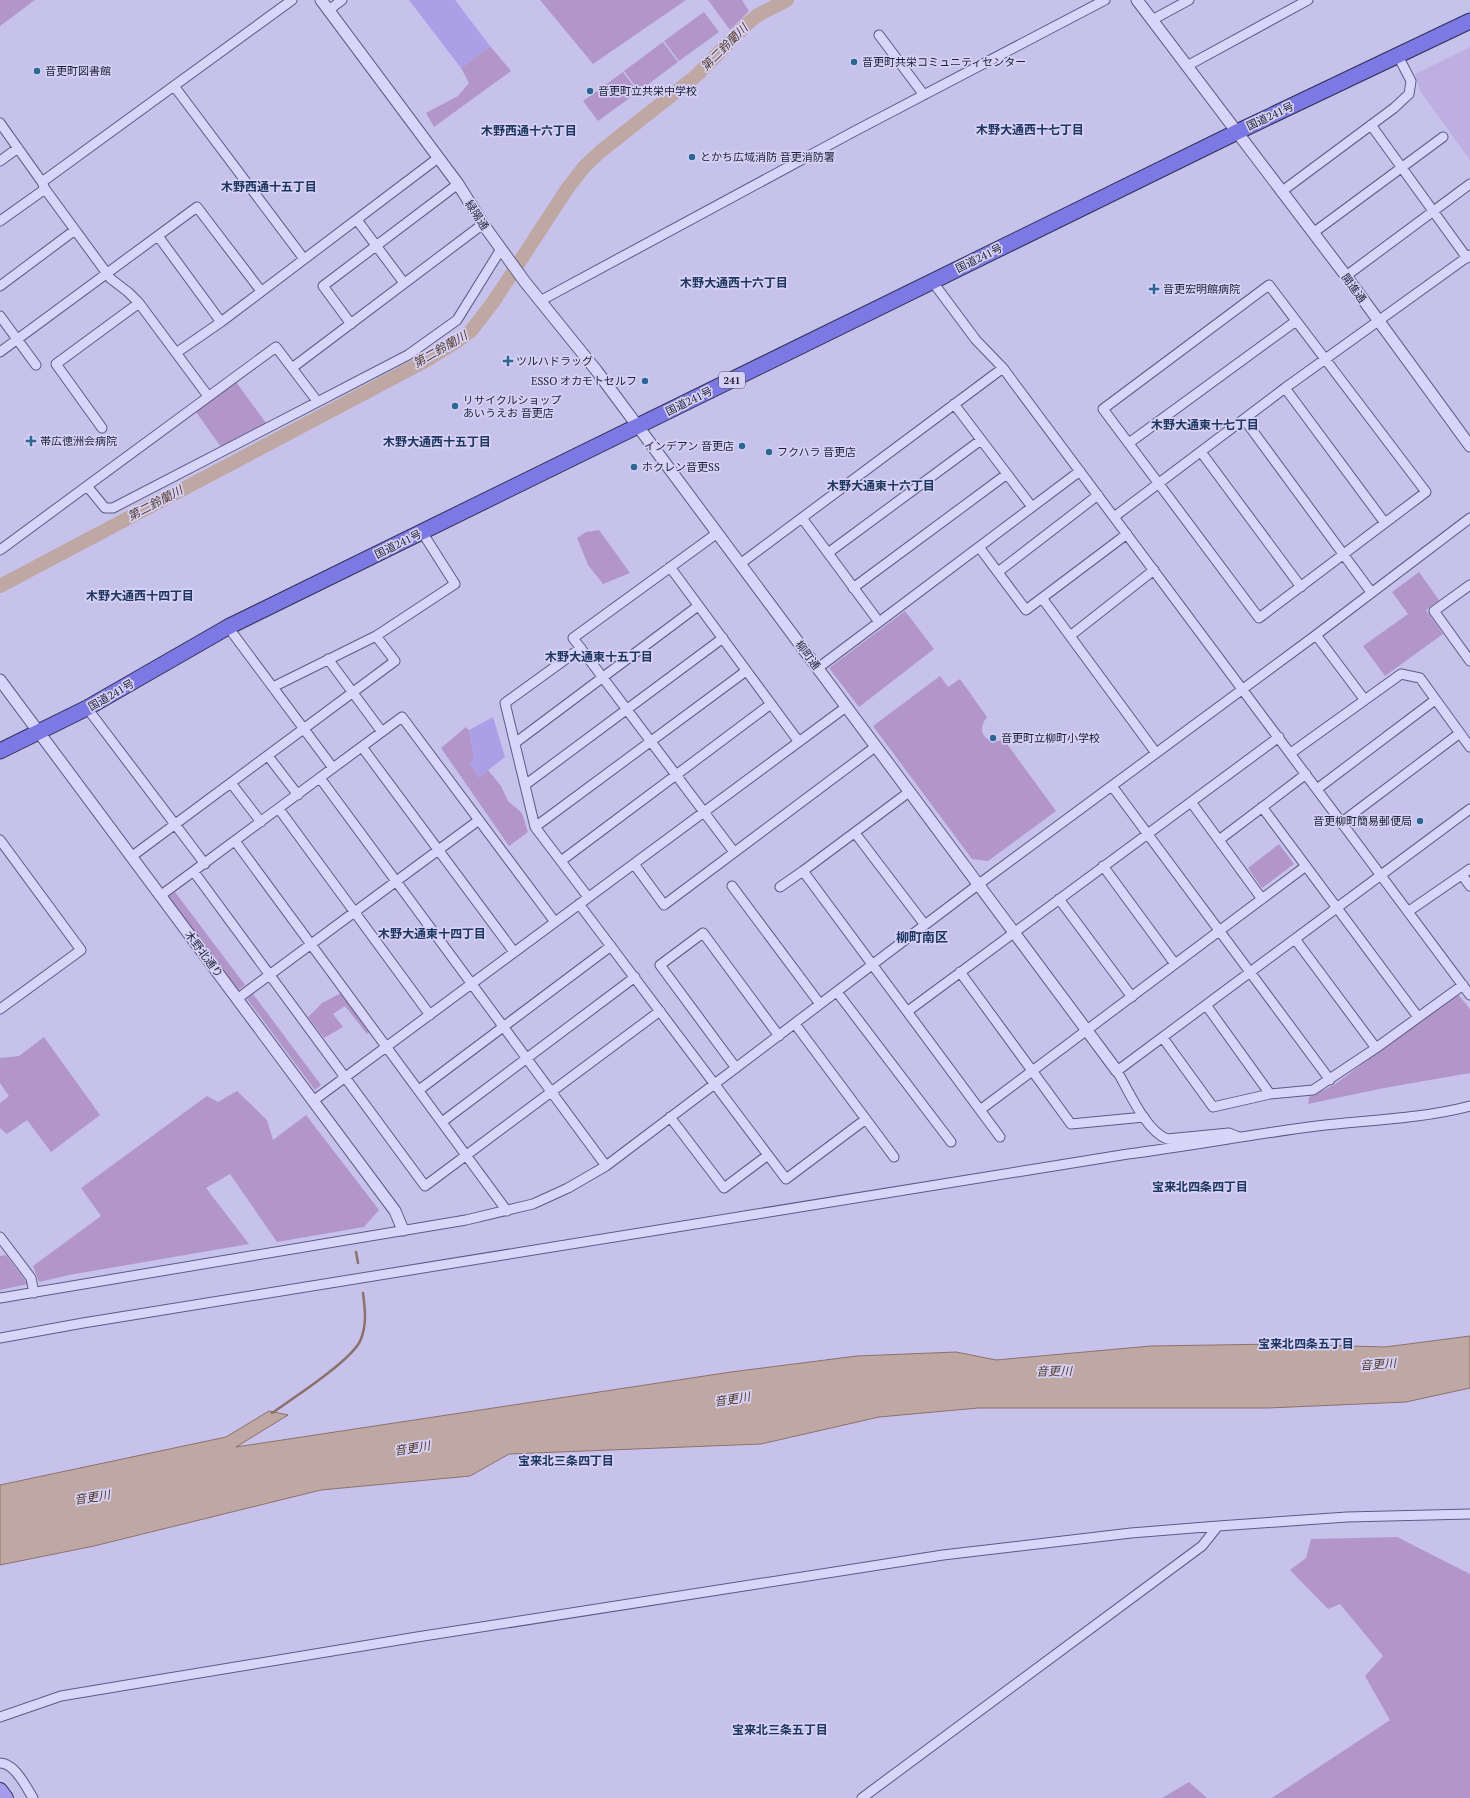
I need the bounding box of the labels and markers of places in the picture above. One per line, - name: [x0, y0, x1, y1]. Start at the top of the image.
- place label: 音更町共栄コミュニティセンター: [862, 55, 1026, 69]
- marker: 音更町共栄コミュニティセンター: [849, 57, 859, 67]
- place label: 音更町図書館: [45, 64, 111, 78]
- marker: 音更町図書館: [32, 66, 42, 76]
- place label: 音更町立共栄中学校: [598, 84, 697, 98]
- marker: 音更町立共栄中学校: [585, 86, 595, 96]
- place label: とかち広域消防 音更消防署: [700, 150, 835, 164]
- marker: とかち広域消防 音更消防署: [687, 152, 697, 162]
- place label: 音更宏明館病院: [1163, 282, 1240, 296]
- marker: 音更宏明館病院: [1148, 283, 1160, 295]
- place label: ツルハドラッグ: [516, 354, 593, 368]
- marker: ツルハドラッグ: [503, 356, 513, 366]
- place label: ESSO オカモトセルフ: [531, 374, 637, 388]
- marker: ESSO オカモトセルフ: [640, 376, 650, 386]
- place label: リサイクルショップ あいうえお 音更店: [463, 393, 561, 420]
- marker: リサイクルショップ あいうえお 音更店: [450, 401, 460, 411]
- place label: 帯広徳洲会病院: [40, 434, 117, 448]
- marker: 帯広徳洲会病院: [25, 435, 37, 447]
- place label: インデアン 音更店: [644, 439, 734, 453]
- marker: インデアン 音更店: [737, 441, 747, 451]
- place label: フクハラ 音更店: [777, 445, 856, 459]
- marker: フクハラ 音更店: [764, 447, 774, 457]
- place label: ホクレン音更SS: [642, 460, 720, 474]
- marker: ホクレン音更SS: [629, 462, 639, 472]
- place label: 音更町立柳町小学校: [1001, 731, 1100, 745]
- marker: 音更町立柳町小学校: [988, 733, 998, 743]
- place label: 音更柳町簡易郵便局: [1313, 814, 1412, 828]
- marker: 音更柳町簡易郵便局: [1415, 816, 1425, 826]

